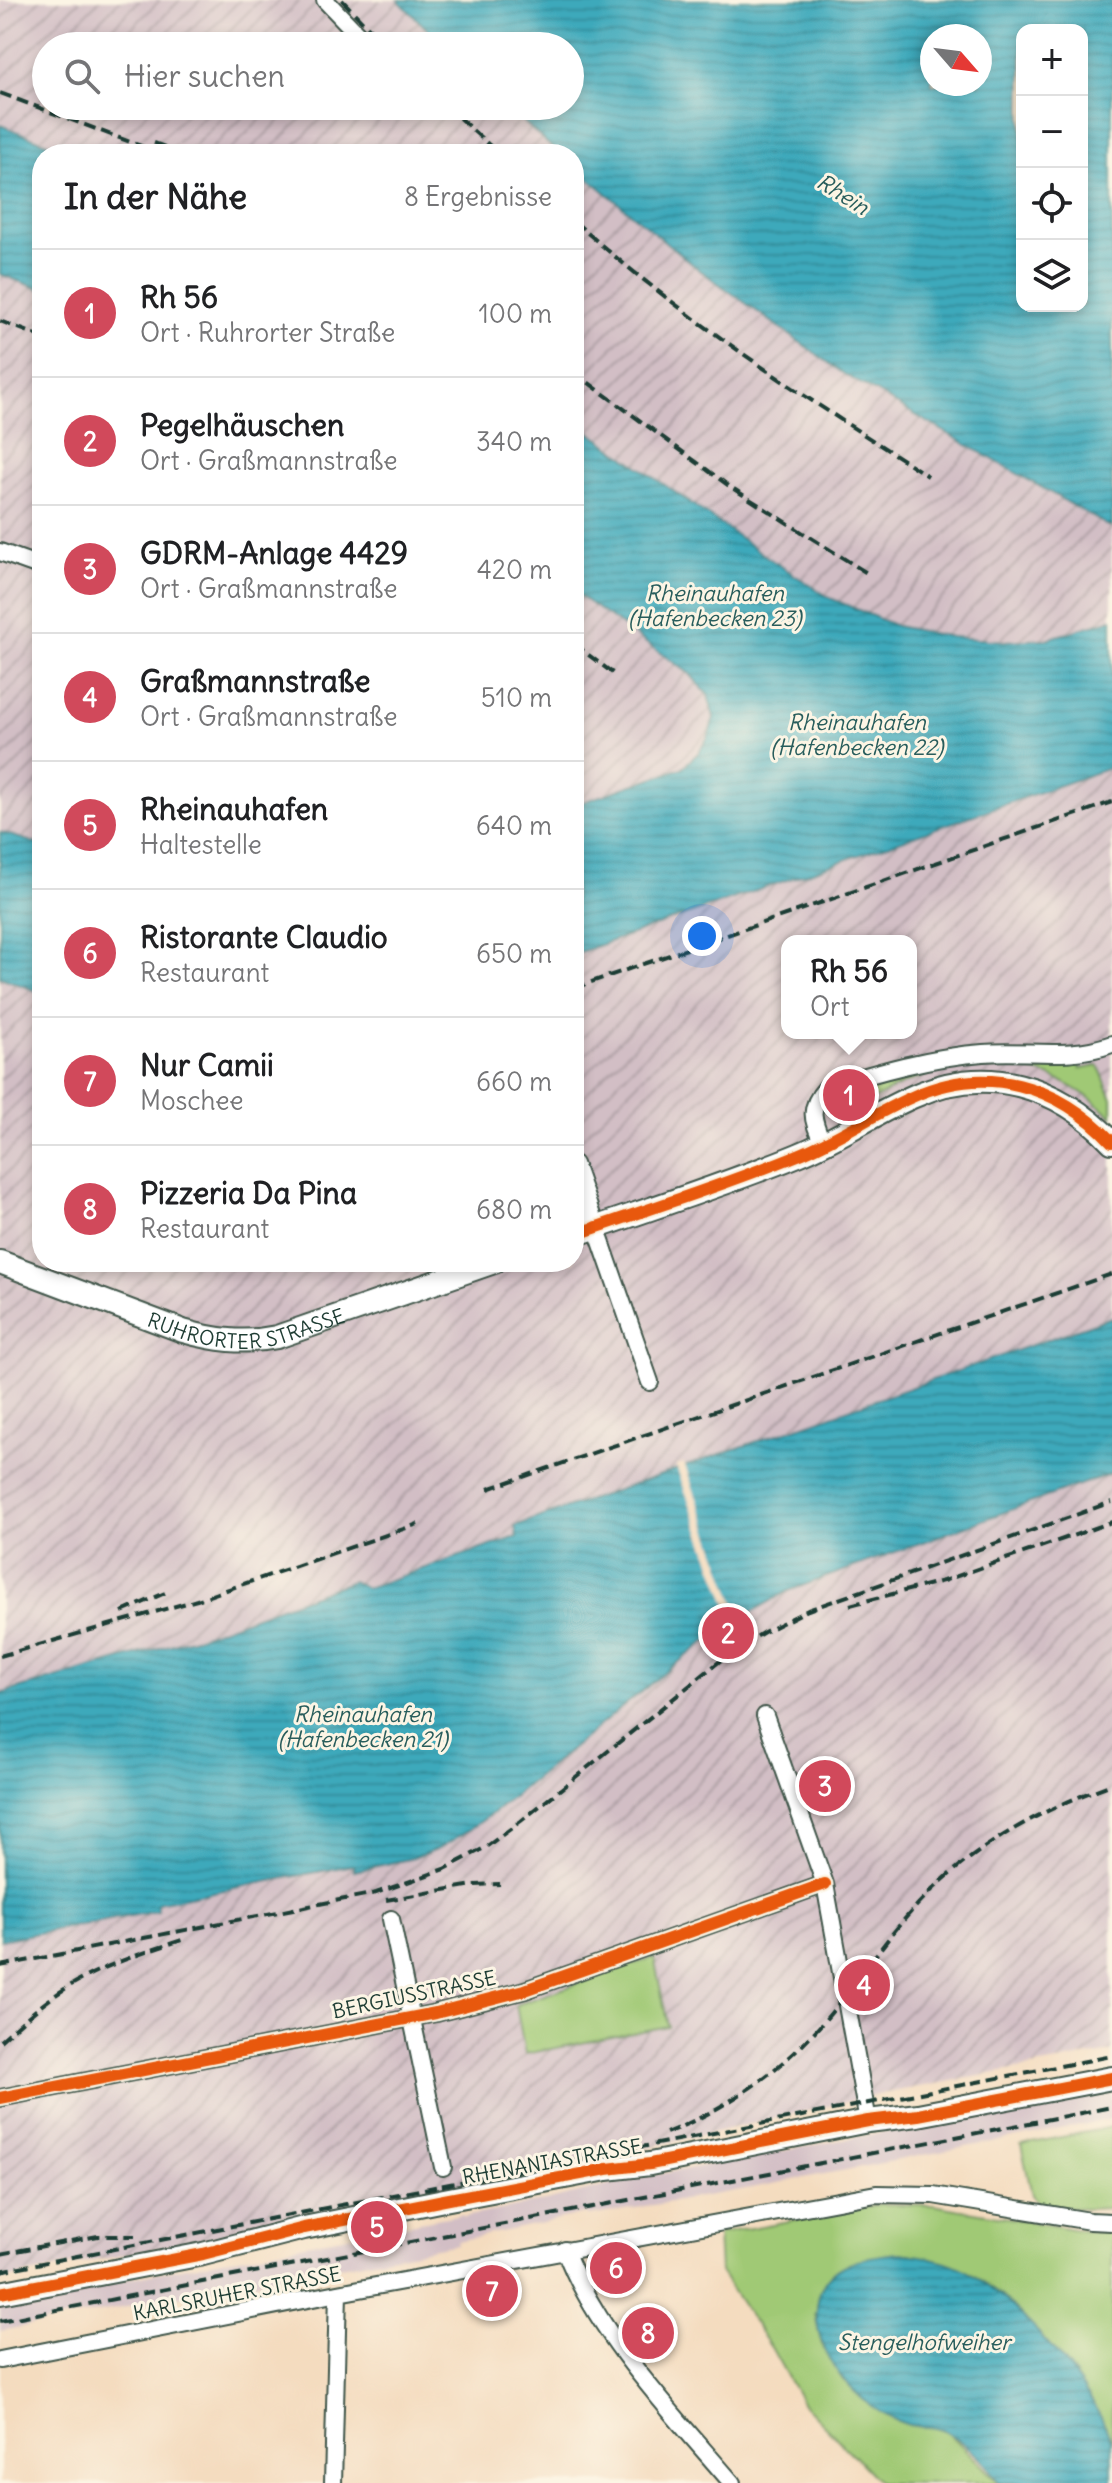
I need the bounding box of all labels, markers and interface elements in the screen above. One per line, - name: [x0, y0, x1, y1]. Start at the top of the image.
- north arrow: [920, 24, 992, 96]
- map controls: [1016, 24, 1088, 312]
- button: +: [1016, 24, 1088, 96]
- search box: [32, 32, 584, 120]
- icon: search: [60, 54, 104, 98]
- text: Hier suchen: [124, 57, 285, 95]
- button: −: [1016, 96, 1088, 168]
- water label: Rhein: [812, 167, 875, 221]
- button: locate: [1016, 168, 1088, 240]
- text: In der Nähe: [64, 175, 247, 218]
- text: 8 Ergebnisse: [404, 180, 552, 213]
- button: layers: [1016, 240, 1088, 312]
- text: Rh 56: [140, 278, 218, 316]
- text: 1: [85, 297, 95, 330]
- text: 100 m: [478, 297, 552, 330]
- text: Ort · Ruhrorter Straße: [140, 316, 395, 349]
- text: Pegelhäuschen: [140, 406, 344, 444]
- text: 2: [83, 425, 97, 458]
- text: 340 m: [476, 425, 552, 458]
- text: Ort · Graßmannstraße: [140, 444, 397, 477]
- text: GDRM-Anlage 4429: [140, 534, 408, 572]
- text: 3: [83, 553, 97, 586]
- text: 420 m: [477, 553, 552, 586]
- text: Ort · Graßmannstraße: [140, 572, 397, 605]
- water label: Rheinauhafen (Hafenbecken 23): [628, 579, 803, 632]
- text: Graßmannstraße: [140, 662, 371, 700]
- text: 4: [82, 681, 98, 714]
- text: 510 m: [481, 681, 552, 714]
- text: Ort · Graßmannstraße: [140, 700, 397, 733]
- water label: Rheinauhafen (Hafenbecken 22): [771, 708, 945, 761]
- text: Rheinauhafen: [140, 790, 328, 828]
- text: 5: [83, 809, 97, 842]
- text: 640 m: [476, 809, 552, 842]
- text: Haltestelle: [140, 828, 262, 861]
- your location: [682, 916, 722, 956]
- text: Ristorante Claudio: [140, 918, 388, 956]
- popup: [781, 935, 917, 1039]
- text: 6: [82, 937, 98, 970]
- text: 650 m: [476, 937, 552, 970]
- text: Rh 56: [810, 952, 888, 990]
- text: Restaurant: [140, 956, 269, 989]
- text: Ort: [810, 990, 849, 1023]
- text: Nur Camii: [140, 1046, 274, 1084]
- text: 7: [84, 1065, 96, 1098]
- text: 660 m: [476, 1065, 552, 1098]
- pin: 1: [823, 1065, 875, 1125]
- text: Moschee: [140, 1084, 244, 1117]
- text: Pizzeria Da Pina: [140, 1174, 357, 1212]
- text: 8: [83, 1193, 97, 1226]
- text: 680 m: [476, 1193, 552, 1226]
- text: Restaurant: [140, 1212, 269, 1245]
- street label: RUHRORTER STRASSE: [144, 1302, 348, 1353]
- pin: 2: [702, 1603, 754, 1663]
- water label: Rheinauhafen (Hafenbecken 21): [278, 1700, 449, 1753]
- pin: 3: [799, 1756, 851, 1816]
- pin: 4: [838, 1955, 890, 2015]
- street label: BERGIUSSTRASSE: [330, 1964, 498, 2024]
- street label: RHENANIASTRASSE: [460, 2133, 644, 2189]
- pin: 5: [351, 2197, 403, 2257]
- pin: 6: [590, 2238, 642, 2298]
- street label: KARLSRUHER STRASSE: [131, 2261, 343, 2325]
- pin: 7: [466, 2261, 518, 2321]
- pin: 8: [622, 2303, 674, 2363]
- water label: Stengelhofweiher: [838, 2328, 1013, 2356]

